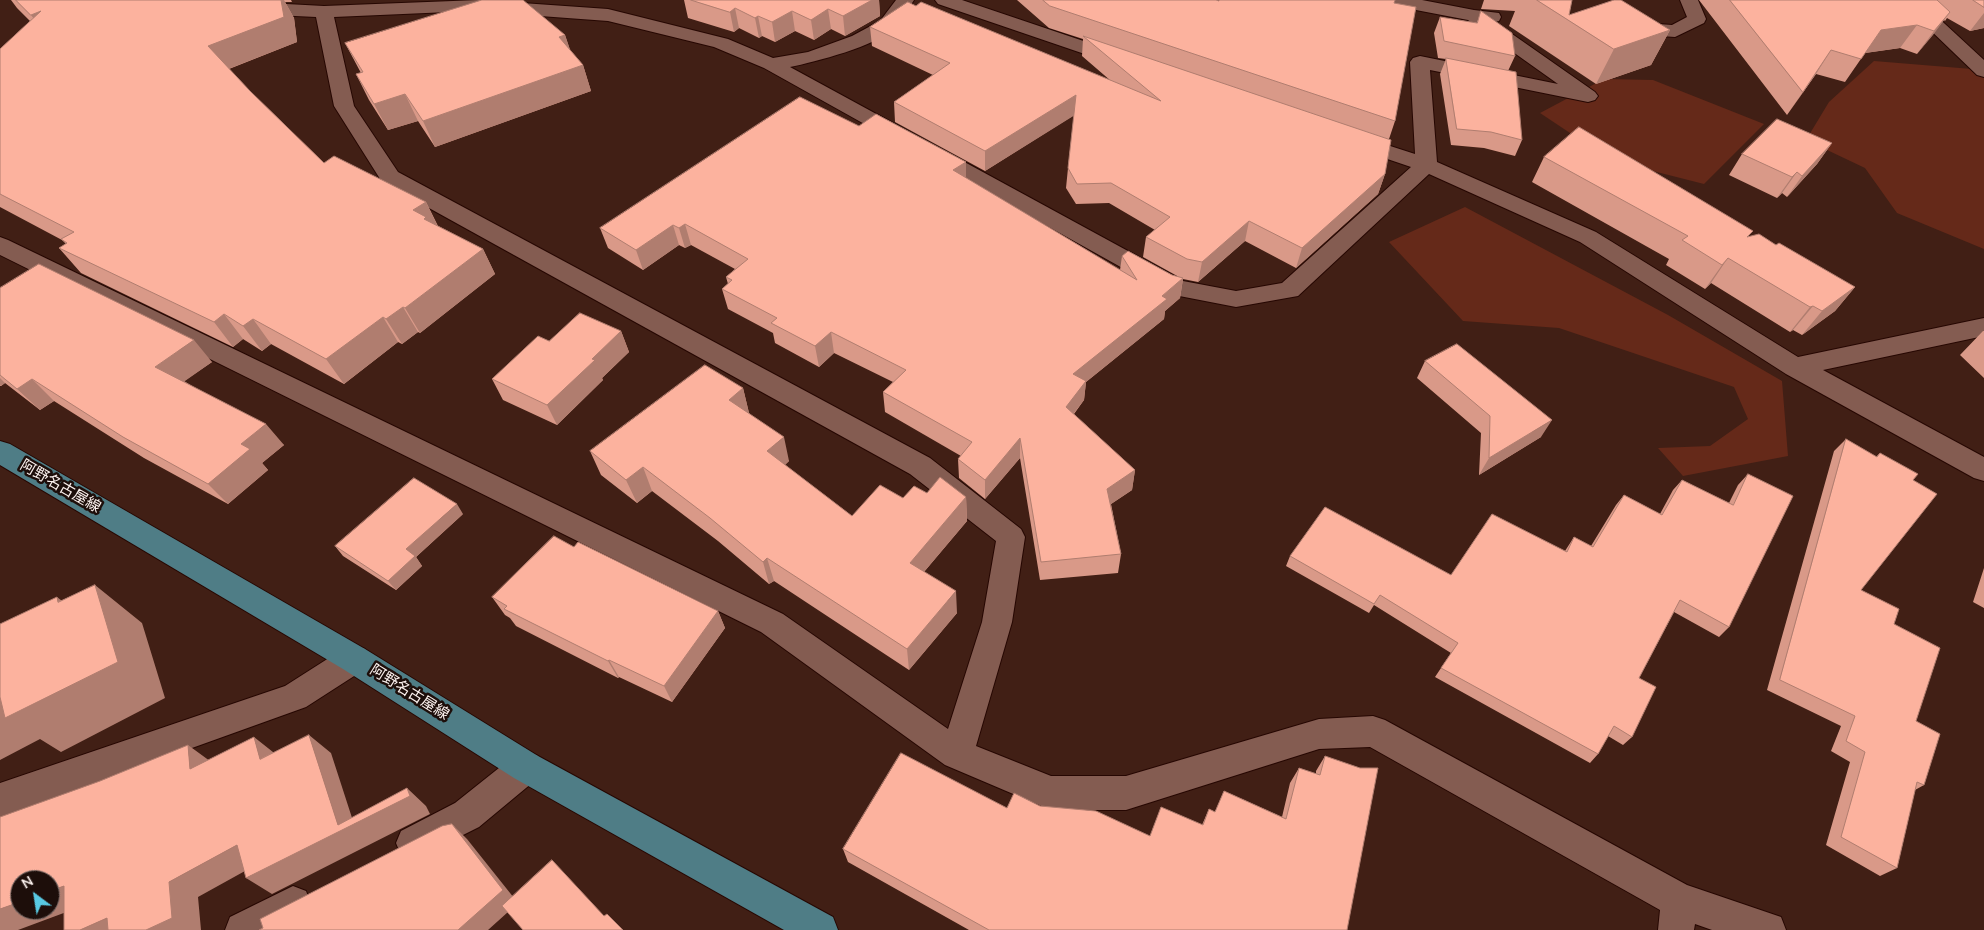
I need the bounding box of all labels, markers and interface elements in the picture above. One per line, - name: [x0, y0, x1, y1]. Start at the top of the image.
- street label: 阿野名古屋線: [17, 457, 103, 517]
- street label: 阿野名古屋線: [366, 662, 452, 724]
- north arrow: [10, 870, 60, 920]
- text: N: [18, 872, 37, 893]

